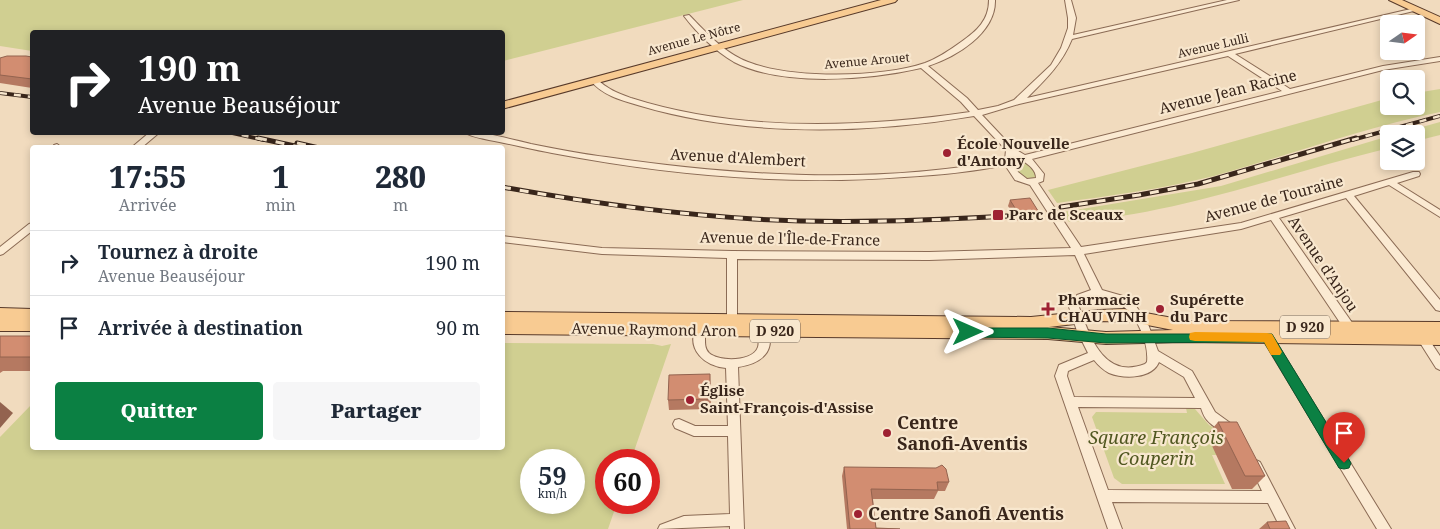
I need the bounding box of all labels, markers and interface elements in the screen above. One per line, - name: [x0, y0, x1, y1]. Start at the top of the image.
- north arrow: [1380, 15, 1425, 60]
- map controls: [1380, 15, 1425, 170]
- street label: Avenue Le Nôtre: [646, 18, 742, 59]
- street label: Avenue Lulli: [1176, 29, 1250, 62]
- text: 190 m: [138, 44, 241, 91]
- street label: Avenue Arouet: [824, 48, 910, 73]
- icon: right: [55, 50, 120, 115]
- street label: Avenue Jean Racine: [1157, 64, 1299, 118]
- button: search: [1380, 70, 1425, 115]
- text: Avenue Beauséjour: [138, 89, 340, 119]
- button: layers: [1380, 125, 1425, 170]
- place label: École Nouvelle d'Antony: [957, 133, 1070, 170]
- street label: Avenue d'Alembert: [670, 143, 806, 171]
- marker: École Nouvelle d'Antony: [941, 147, 953, 159]
- text: 17:55: [109, 156, 186, 197]
- text: 1: [272, 156, 289, 197]
- text: 280: [375, 156, 426, 197]
- street label: Avenue de Touraine: [1202, 170, 1345, 226]
- text: Arrivée: [119, 194, 177, 216]
- text: min: [265, 194, 296, 216]
- text: m: [393, 194, 408, 216]
- place label: Parc de Sceaux: [1009, 204, 1124, 224]
- marker: Parc de Sceaux: [991, 208, 1005, 222]
- street label: Avenue d'Anjou: [1284, 212, 1364, 316]
- street label: Avenue de l'Île-de-France: [700, 226, 880, 250]
- text: Tournez à droite: [98, 239, 258, 265]
- icon: right: [55, 249, 83, 277]
- text: 190 m: [425, 250, 480, 276]
- text: Avenue Beauséjour: [98, 265, 245, 287]
- place label: Pharmacie CHAU VINH: [1058, 289, 1147, 326]
- place label: Supérette du Parc: [1170, 289, 1244, 326]
- marker: Pharmacie CHAU VINH: [1042, 303, 1054, 315]
- marker: Supérette du Parc: [1154, 303, 1166, 315]
- position arrow: [941, 305, 993, 357]
- icon: arrive: [55, 314, 83, 342]
- text: Arrivée à destination: [98, 315, 303, 341]
- text: 90 m: [436, 315, 480, 341]
- road number: D 920: [1280, 316, 1330, 338]
- street label: Avenue Raymond Aron: [571, 318, 737, 340]
- road number: D 920: [750, 320, 800, 342]
- place label: Église Saint-François-d'Assise: [700, 380, 874, 417]
- button: Quitter: [55, 382, 263, 440]
- button: Partager: [273, 382, 480, 440]
- marker: Église Saint-François-d'Assise: [684, 394, 696, 406]
- place label: Centre Sanofi-Aventis: [897, 410, 1028, 455]
- pin: [1323, 412, 1365, 463]
- icon: arrive: [1330, 419, 1358, 447]
- park label: Square François Couperin: [1088, 425, 1224, 470]
- marker: Centre Sanofi-Aventis: [881, 427, 893, 439]
- speed limit sign: 60: [595, 449, 660, 514]
- text: 59: [538, 458, 567, 492]
- text: km/h: [538, 485, 567, 502]
- place label: Centre Sanofi Aventis: [868, 501, 1064, 525]
- marker: Centre Sanofi Aventis: [852, 508, 864, 520]

